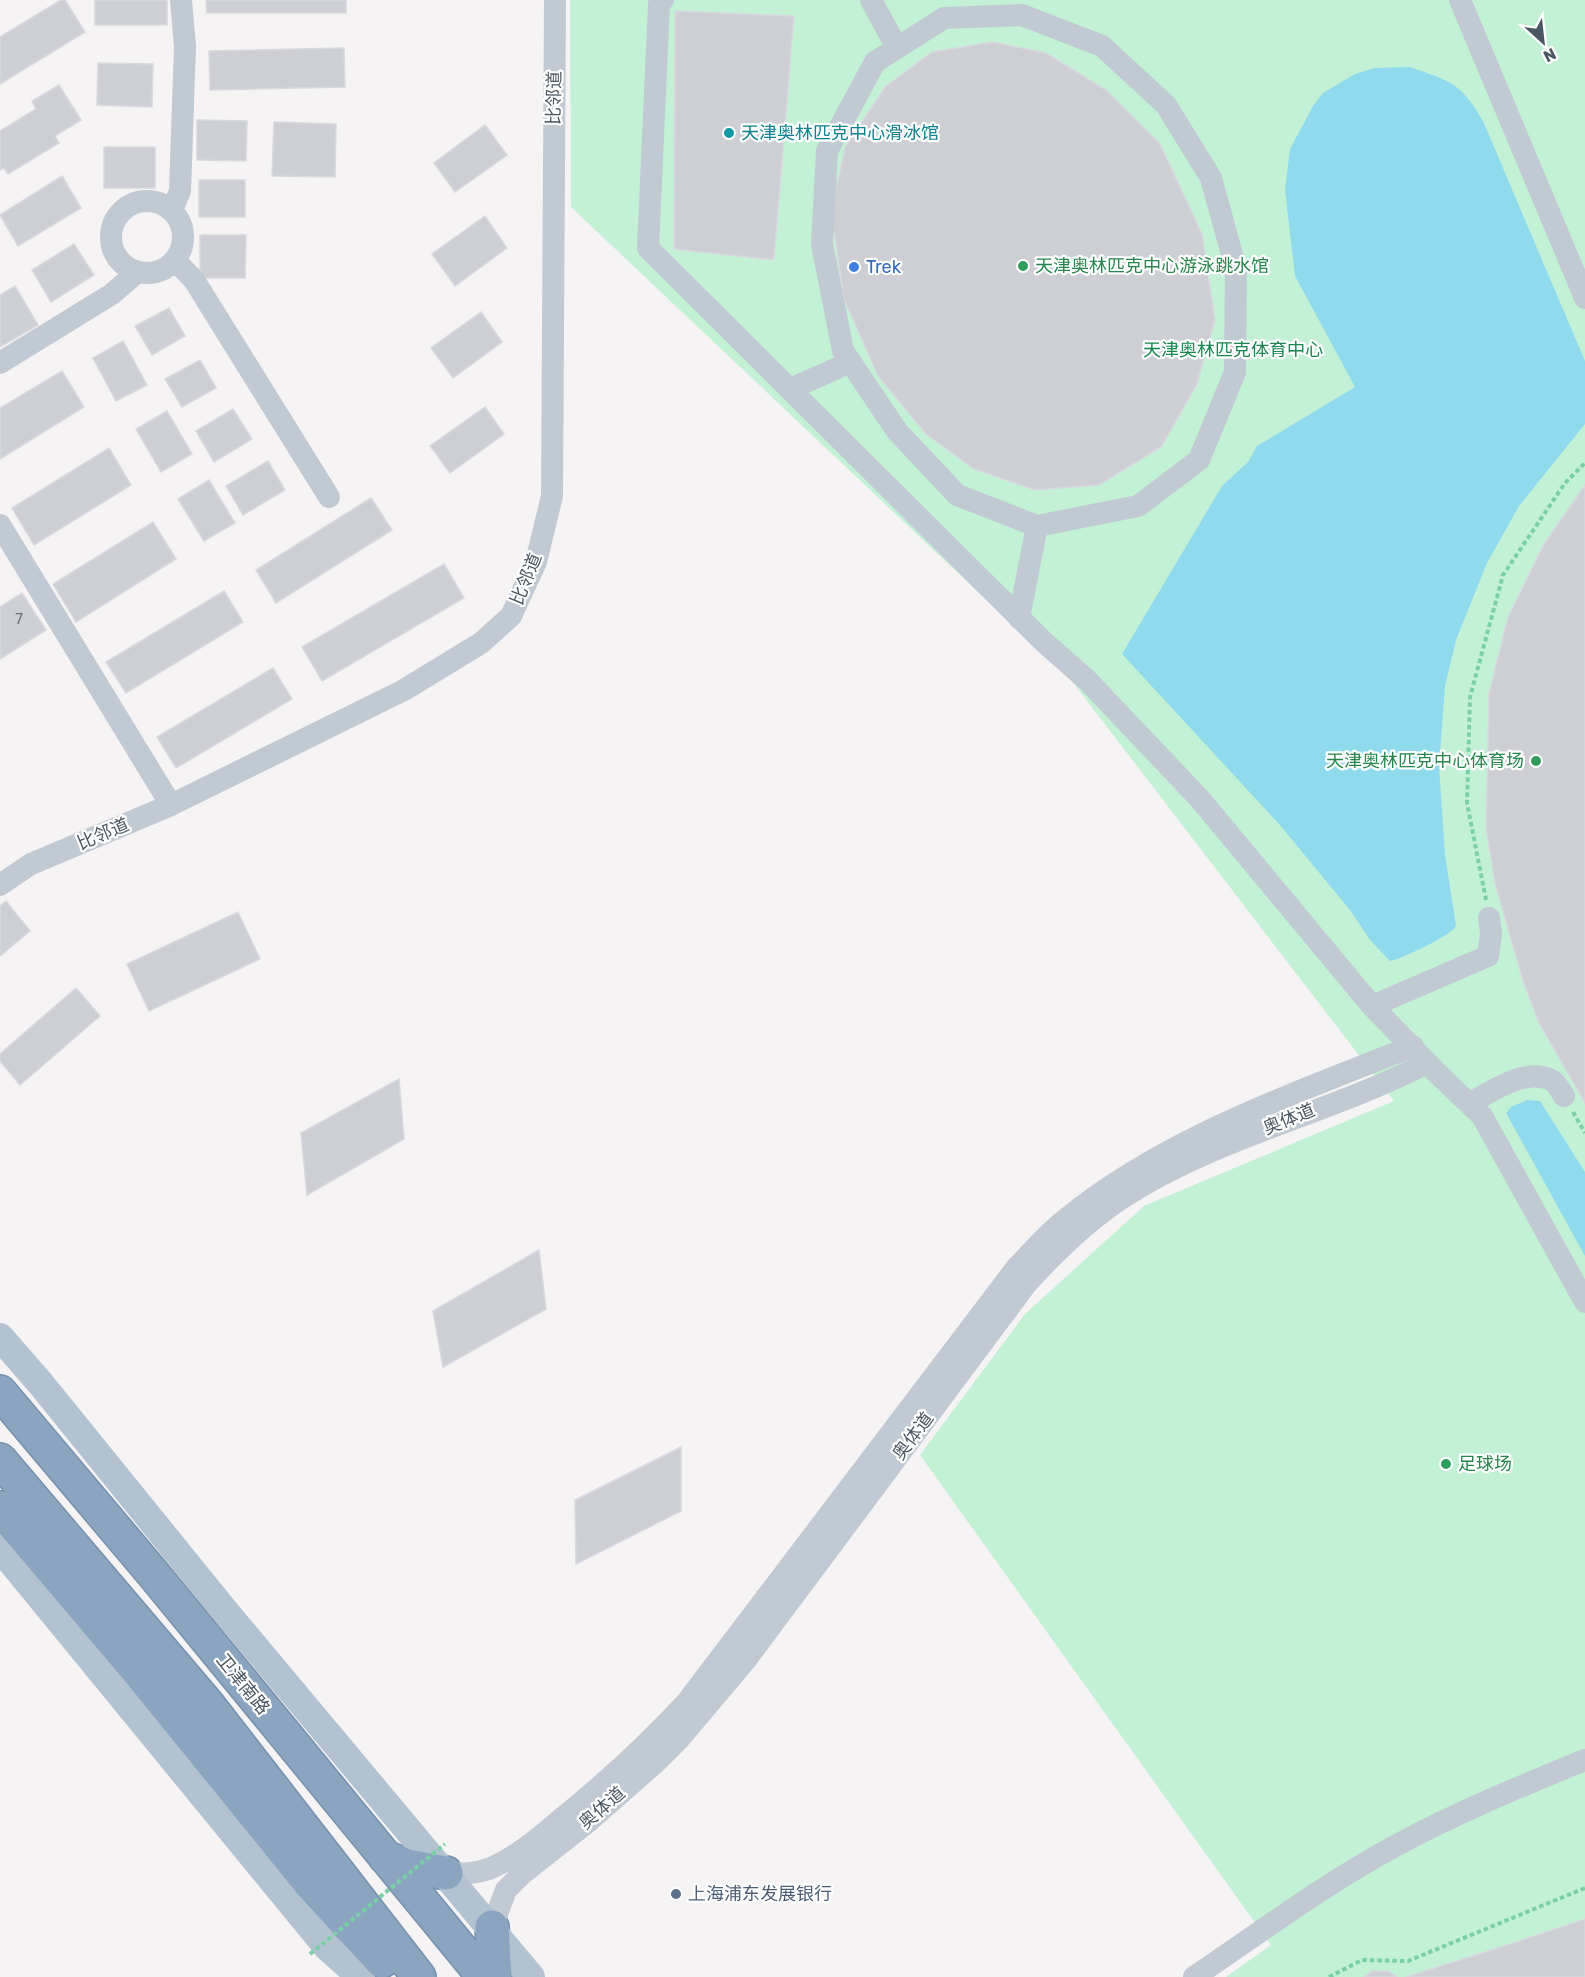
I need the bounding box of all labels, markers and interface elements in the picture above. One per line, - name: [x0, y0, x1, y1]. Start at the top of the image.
- north arrow: [1513, 12, 1573, 72]
- text: N: [1540, 44, 1559, 66]
- street label: 比邻道: [543, 71, 565, 125]
- place label: 天津奥林匹克中心滑冰馆: [741, 122, 939, 144]
- marker: 天津奥林匹克中心滑冰馆: [722, 126, 736, 140]
- place label: 天津奥林匹克中心游泳跳水馆: [1035, 255, 1269, 277]
- place label: Trek: [866, 256, 902, 278]
- marker: 天津奥林匹克中心游泳跳水馆: [1016, 259, 1030, 273]
- marker: Trek: [847, 260, 861, 274]
- park label: 天津奥林匹克体育中心: [1143, 339, 1323, 361]
- street label: 比邻道: [506, 550, 546, 608]
- house number: 7: [15, 610, 23, 628]
- place label: 天津奥林匹克中心体育场: [1326, 750, 1524, 772]
- marker: 天津奥林匹克中心体育场: [1529, 754, 1543, 768]
- street label: 比邻道: [74, 813, 132, 855]
- street label: 奥体道: [1260, 1099, 1318, 1139]
- street label: 奥体道: [888, 1408, 938, 1464]
- place label: 足球场: [1458, 1453, 1512, 1475]
- marker: 足球场: [1439, 1457, 1453, 1471]
- street label: 卫津南路: [212, 1649, 274, 1719]
- street label: 奥体道: [574, 1782, 630, 1834]
- place label: 上海浦东发展银行: [688, 1883, 832, 1905]
- marker: 上海浦东发展银行: [669, 1887, 683, 1901]

